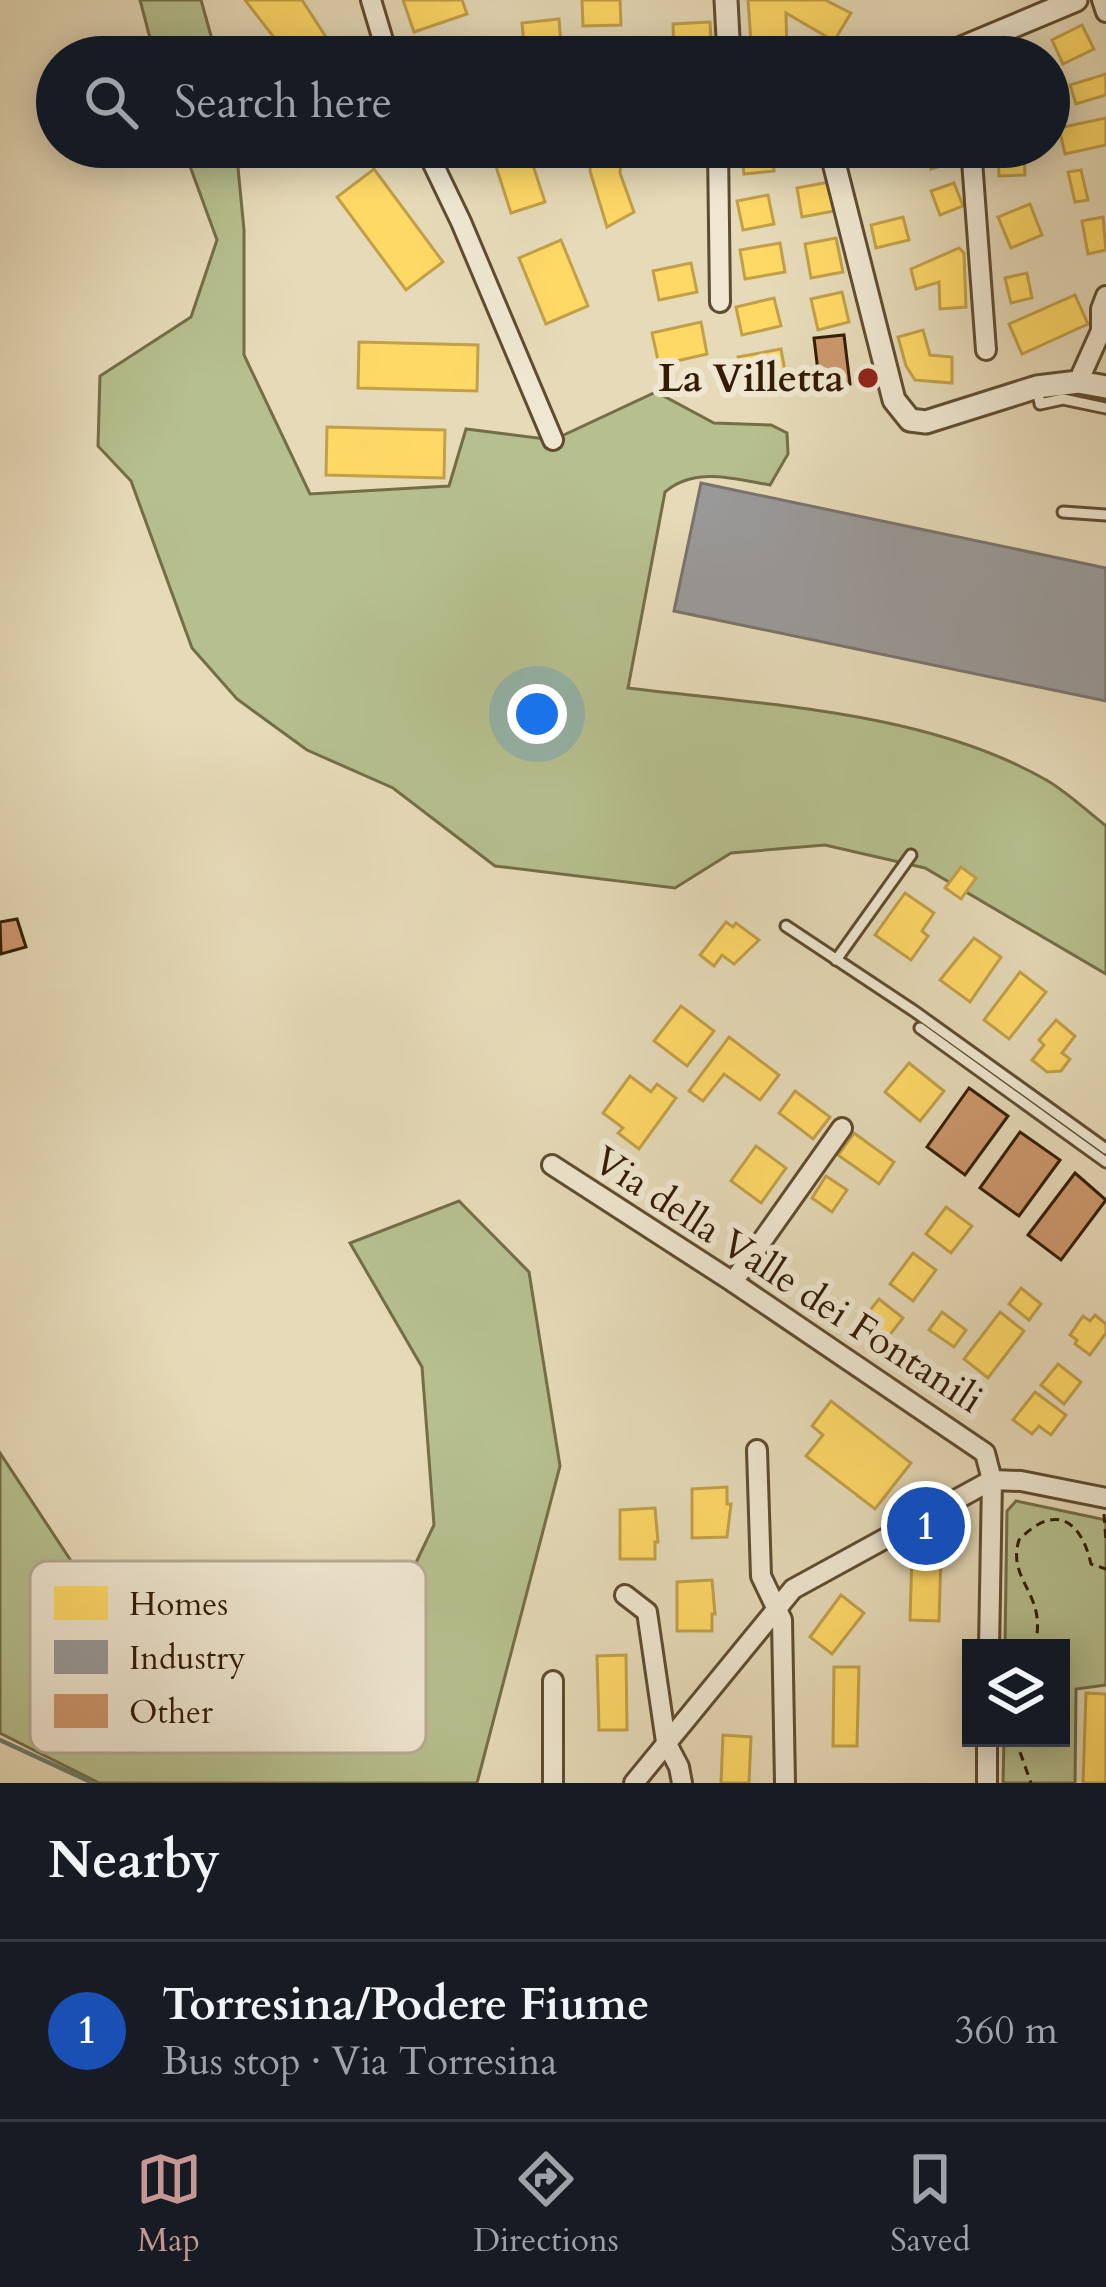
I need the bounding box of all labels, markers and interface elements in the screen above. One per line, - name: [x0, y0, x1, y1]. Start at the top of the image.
- search box: [36, 36, 1070, 168]
- icon: search: [78, 69, 144, 135]
- text: Search here: [174, 72, 392, 133]
- place label: La Villetta: [658, 352, 844, 405]
- marker: La Villetta: [855, 365, 881, 391]
- your location: [507, 684, 567, 744]
- street label: Via della Valle dei Fontanili: [583, 1134, 993, 1426]
- pin: 1: [887, 1481, 965, 1571]
- legend: [30, 1561, 426, 1753]
- text: Homes: [129, 1582, 228, 1627]
- text: Industry: [129, 1636, 246, 1681]
- map controls: [962, 1639, 1070, 1747]
- button: layers: [962, 1639, 1070, 1747]
- text: Other: [129, 1690, 214, 1735]
- text: Nearby: [48, 1826, 220, 1896]
- text: Torresina/Podere Fiume: [162, 1974, 649, 2035]
- text: 1: [77, 2004, 97, 2057]
- text: 360 m: [955, 2004, 1058, 2057]
- text: Bus stop · Via Torresina: [162, 2035, 557, 2088]
- tab: Map: [136, 2146, 202, 2263]
- tab: Directions: [473, 2146, 619, 2263]
- tab: Saved: [890, 2146, 970, 2263]

